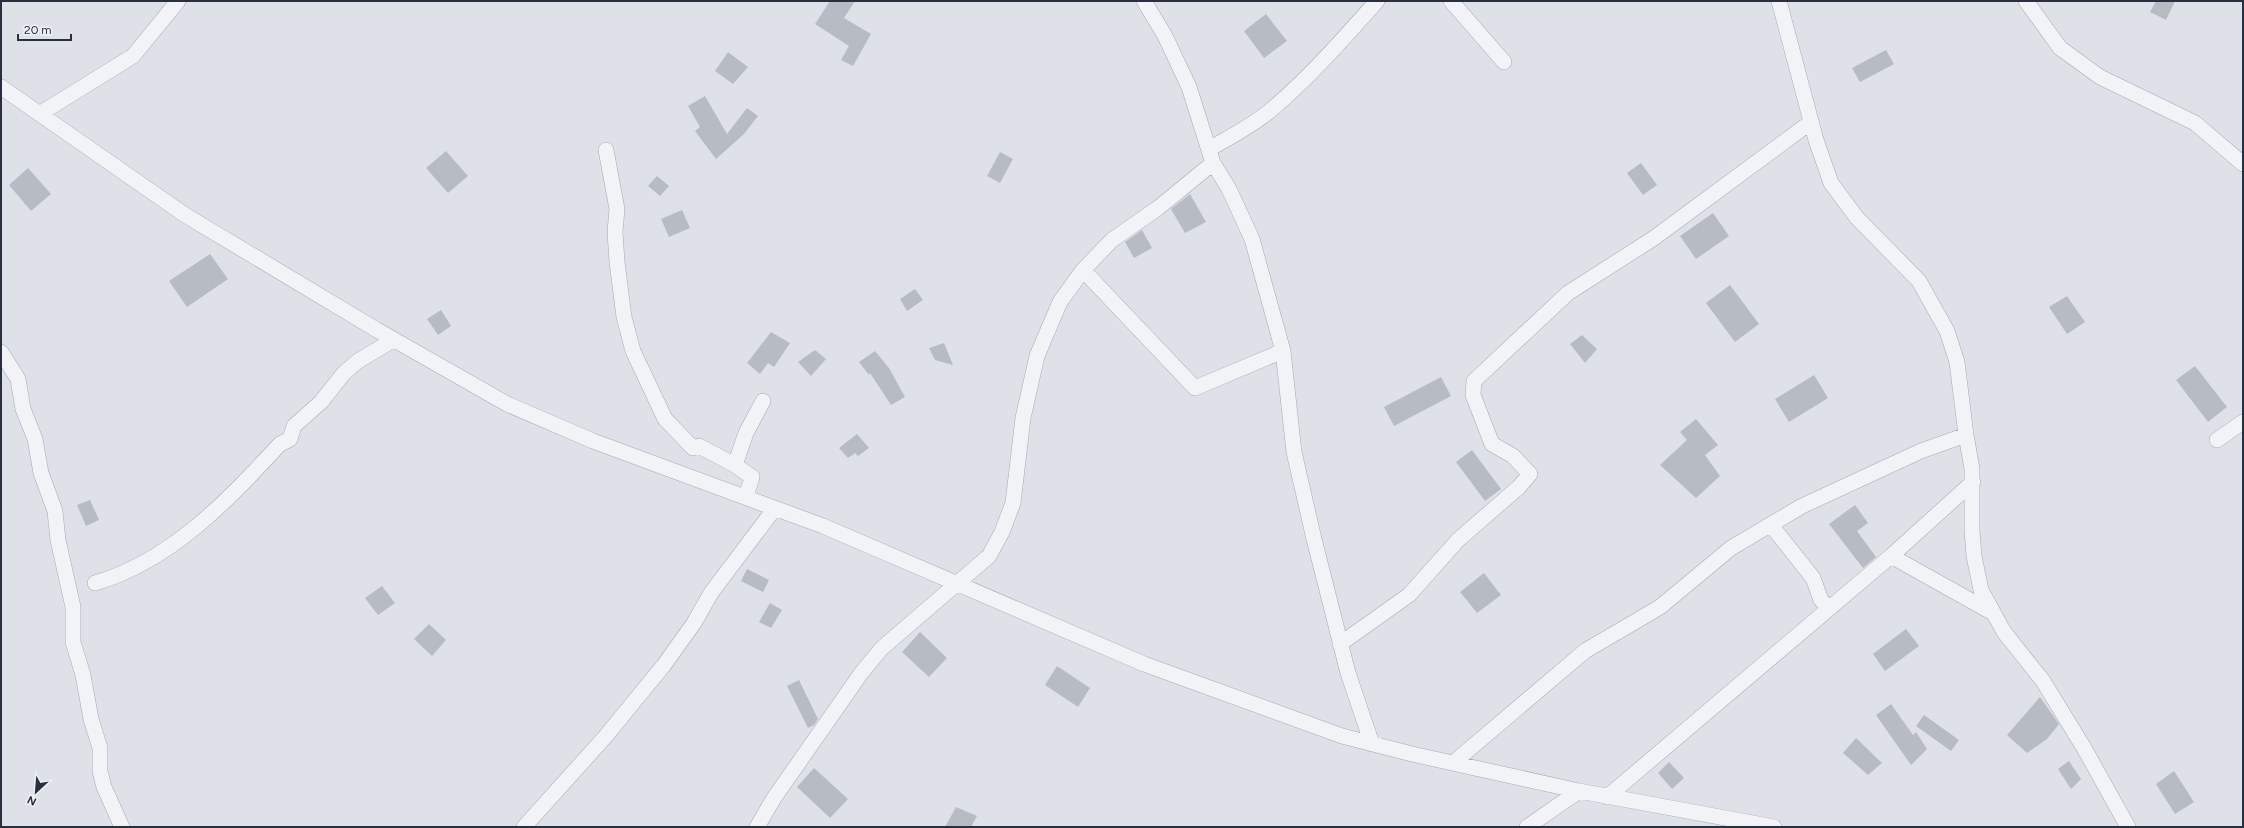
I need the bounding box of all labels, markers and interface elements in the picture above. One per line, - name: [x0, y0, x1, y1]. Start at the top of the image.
- scale bar: [18, 16, 71, 42]
- text: 20 m: [24, 23, 52, 37]
- north arrow: [16, 772, 56, 812]
- text: N: [25, 793, 39, 808]

